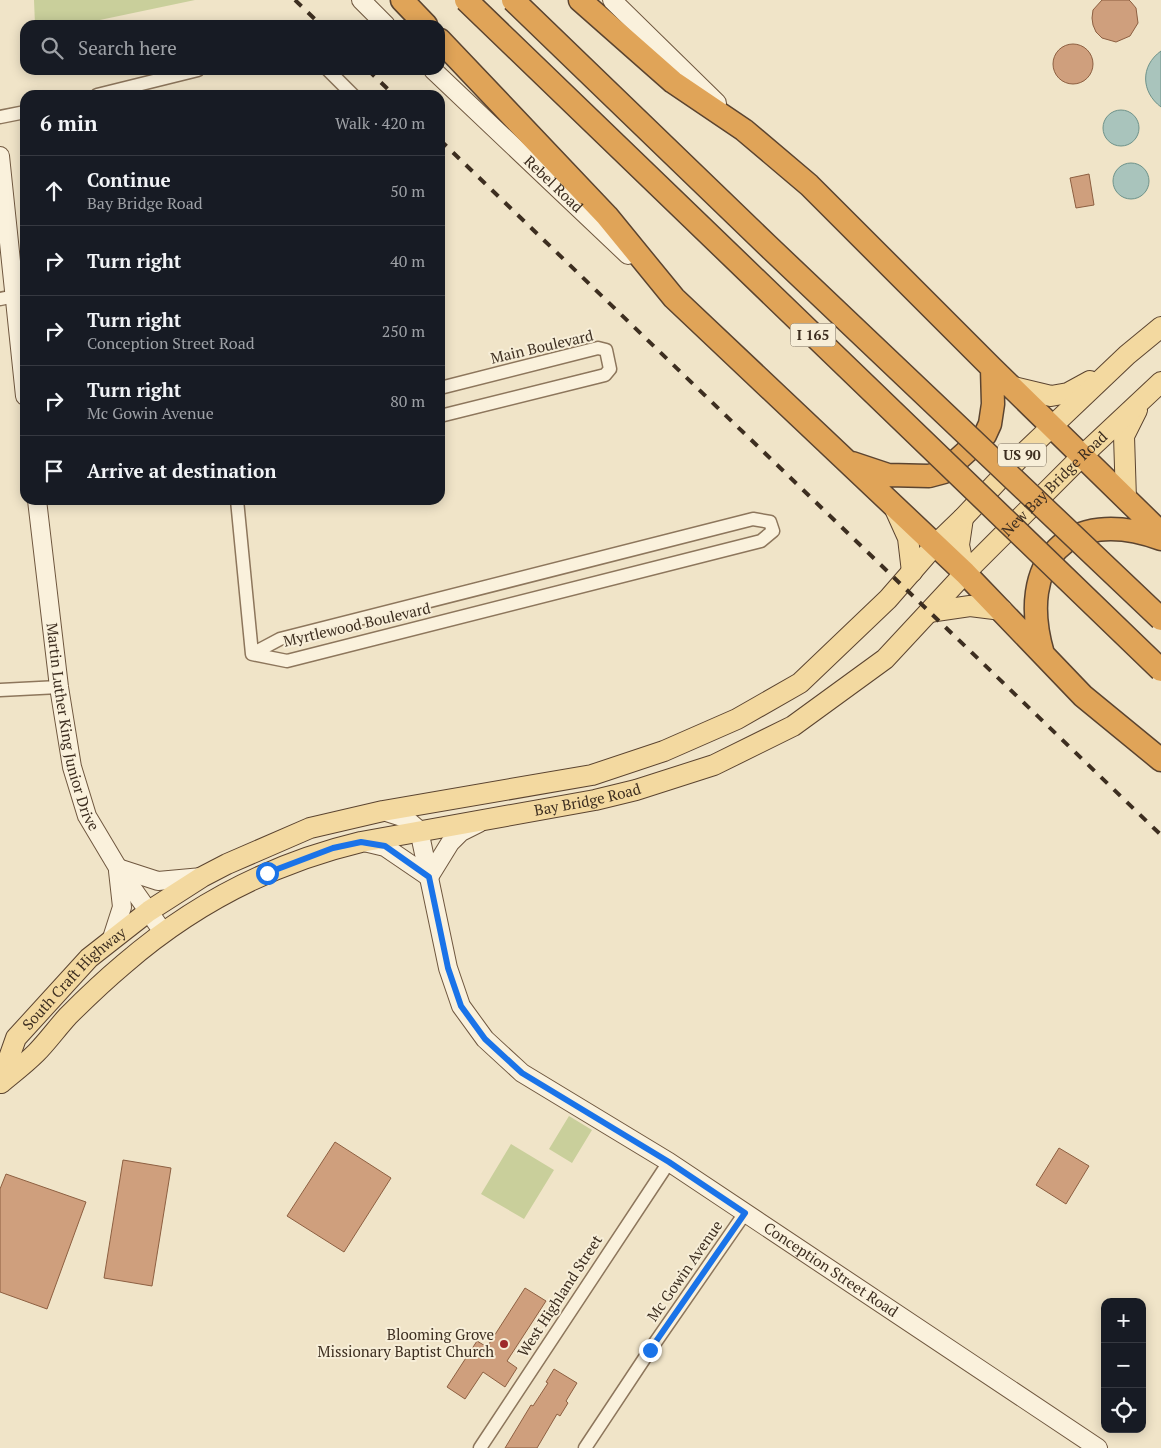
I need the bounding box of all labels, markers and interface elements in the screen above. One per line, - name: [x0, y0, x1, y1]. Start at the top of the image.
- search box: [20, 20, 445, 75]
- icon: search: [38, 34, 66, 62]
- text: Search here: [78, 35, 177, 60]
- text: 6 min: [40, 109, 97, 137]
- text: Walk · 420 m: [335, 112, 425, 134]
- street label: Rebel Road: [520, 151, 588, 216]
- text: Continue: [87, 167, 171, 192]
- icon: ahead: [40, 177, 68, 205]
- text: 50 m: [390, 180, 425, 202]
- text: Bay Bridge Road: [87, 192, 203, 214]
- icon: right: [40, 247, 68, 275]
- text: Turn right: [87, 248, 181, 273]
- text: 40 m: [390, 250, 425, 272]
- text: Turn right: [87, 307, 181, 332]
- icon: right: [40, 317, 68, 345]
- text: 250 m: [382, 320, 425, 342]
- street label: Main Boulevard: [488, 324, 595, 368]
- road number: I 165: [790, 324, 836, 346]
- text: Conception Street Road: [87, 332, 255, 354]
- text: Turn right: [87, 377, 181, 402]
- icon: right: [40, 387, 68, 415]
- text: 80 m: [390, 390, 425, 412]
- text: Mc Gowin Avenue: [87, 402, 214, 424]
- street label: New Bay Bridge Road: [996, 426, 1111, 540]
- road number: US 90: [998, 444, 1046, 466]
- icon: arrive: [40, 457, 68, 485]
- text: Arrive at destination: [87, 458, 276, 483]
- street label: Myrtlewood Boulevard: [281, 597, 432, 651]
- street label: Martin Luther King Junior Drive: [43, 622, 105, 834]
- street label: Bay Bridge Road: [532, 778, 643, 820]
- route start: [256, 862, 279, 885]
- street label: South Craft Highway: [17, 922, 130, 1034]
- street label: Mc Gowin Avenue: [642, 1216, 726, 1325]
- street label: Conception Street Road: [760, 1217, 902, 1321]
- street label: West Highland Street: [512, 1230, 606, 1360]
- map controls: [1101, 1298, 1146, 1433]
- button: +: [1101, 1298, 1146, 1343]
- place label: Blooming Grove Missionary Baptist Church: [317, 1324, 494, 1361]
- marker: Blooming Grove Missionary Baptist Church: [498, 1338, 510, 1350]
- route end: [639, 1339, 662, 1362]
- button: −: [1101, 1343, 1146, 1388]
- button: locate: [1101, 1388, 1146, 1433]

